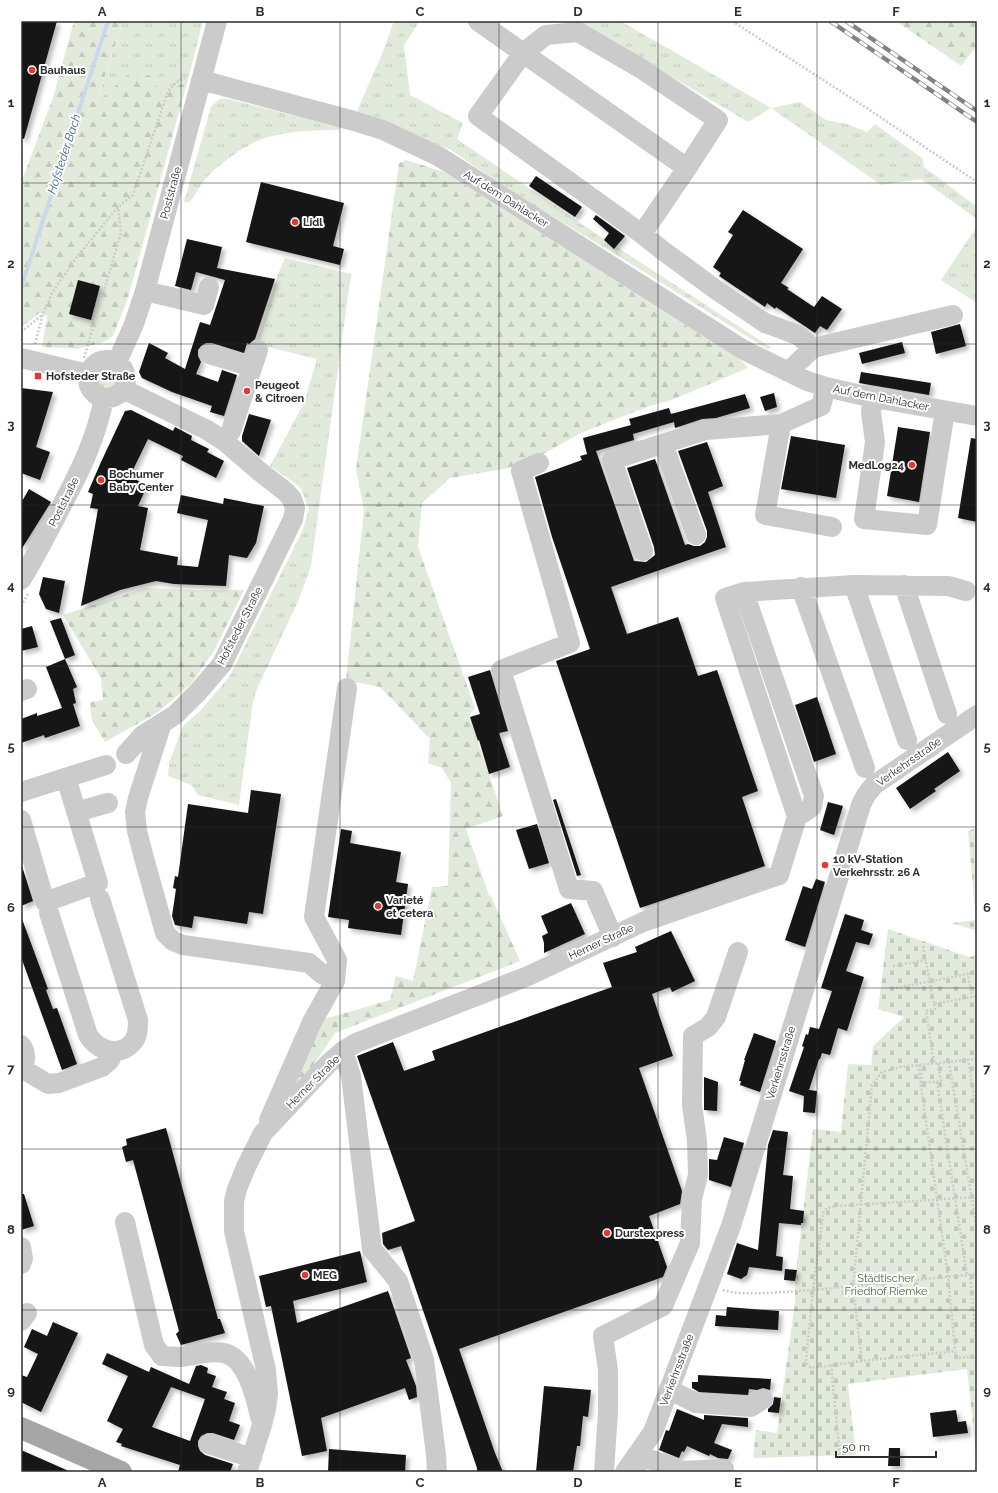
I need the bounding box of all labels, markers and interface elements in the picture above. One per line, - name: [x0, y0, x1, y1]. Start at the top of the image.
- text: A: [98, 4, 107, 19]
- text: B: [256, 4, 265, 19]
- text: C: [416, 4, 425, 19]
- text: D: [573, 4, 583, 19]
- text: E: [734, 4, 742, 19]
- text: F: [892, 4, 900, 19]
- place label: Bauhaus: [40, 64, 86, 77]
- marker: Bauhaus: [27, 65, 37, 75]
- text: 1: [8, 95, 15, 110]
- text: 1: [984, 95, 991, 110]
- water label: Hofsteder Bach: [44, 112, 84, 196]
- street label: Poststraße: [158, 165, 184, 221]
- street label: Auf dem Dahlacker: [461, 168, 551, 230]
- place label: Lidl: [303, 216, 323, 229]
- marker: Lidl: [290, 217, 300, 227]
- text: 2: [7, 256, 15, 271]
- text: 2: [983, 256, 991, 271]
- place label: Hofsteder Straße: [46, 370, 136, 383]
- marker: Hofsteder Straße: [33, 371, 43, 381]
- place label: Peugeot & Citroen: [255, 379, 304, 405]
- street label: Auf dem Dahlacker: [832, 382, 930, 414]
- marker: Peugeot & Citroen: [242, 386, 252, 396]
- text: 3: [7, 417, 15, 432]
- text: 3: [983, 417, 991, 432]
- place label: MedLog24: [848, 459, 904, 472]
- marker: MedLog24: [907, 460, 917, 470]
- place label: Bochumer Baby Center: [109, 468, 174, 494]
- street label: Poststraße: [46, 475, 82, 529]
- marker: Bochumer Baby Center: [96, 475, 106, 485]
- text: 4: [7, 578, 15, 593]
- text: 4: [983, 578, 991, 593]
- street label: Hofsteder Straße: [215, 584, 266, 667]
- street label: Verkehrsstraße: [874, 735, 944, 789]
- text: 5: [7, 739, 15, 754]
- text: 5: [983, 739, 991, 754]
- place label: 10 kV-Station Verkehrsstr. 26 A: [833, 853, 920, 879]
- marker: 10 kV-Station Verkehrsstr. 26 A: [820, 860, 830, 870]
- place label: Varieté et cetera: [386, 894, 433, 920]
- text: 6: [7, 900, 15, 915]
- text: 6: [983, 900, 991, 915]
- marker: Varieté et cetera: [373, 901, 383, 911]
- street label: Herner Straße: [566, 921, 636, 963]
- street label: Verkehrsstraße: [764, 1024, 798, 1101]
- street label: Herner Straße: [284, 1052, 343, 1111]
- text: 7: [7, 1061, 15, 1076]
- text: 7: [983, 1061, 991, 1076]
- text: 8: [7, 1222, 15, 1237]
- text: 8: [983, 1222, 991, 1237]
- place label: Durstexpress: [615, 1227, 685, 1240]
- marker: Durstexpress: [602, 1228, 612, 1238]
- place label: MEG: [313, 1269, 337, 1282]
- marker: MEG: [300, 1270, 310, 1280]
- park label: Städtischer Friedhof Riemke: [845, 1272, 928, 1298]
- street label: Verkehrsstraße: [657, 1332, 697, 1408]
- text: 9: [7, 1383, 15, 1398]
- text: 9: [983, 1383, 991, 1398]
- scale bar: [836, 1433, 936, 1459]
- text: 50 m: [842, 1440, 870, 1454]
- text: A: [98, 1475, 107, 1490]
- text: B: [256, 1475, 265, 1490]
- text: C: [416, 1475, 425, 1490]
- text: D: [573, 1475, 583, 1490]
- text: E: [734, 1475, 742, 1490]
- text: F: [892, 1475, 900, 1490]

